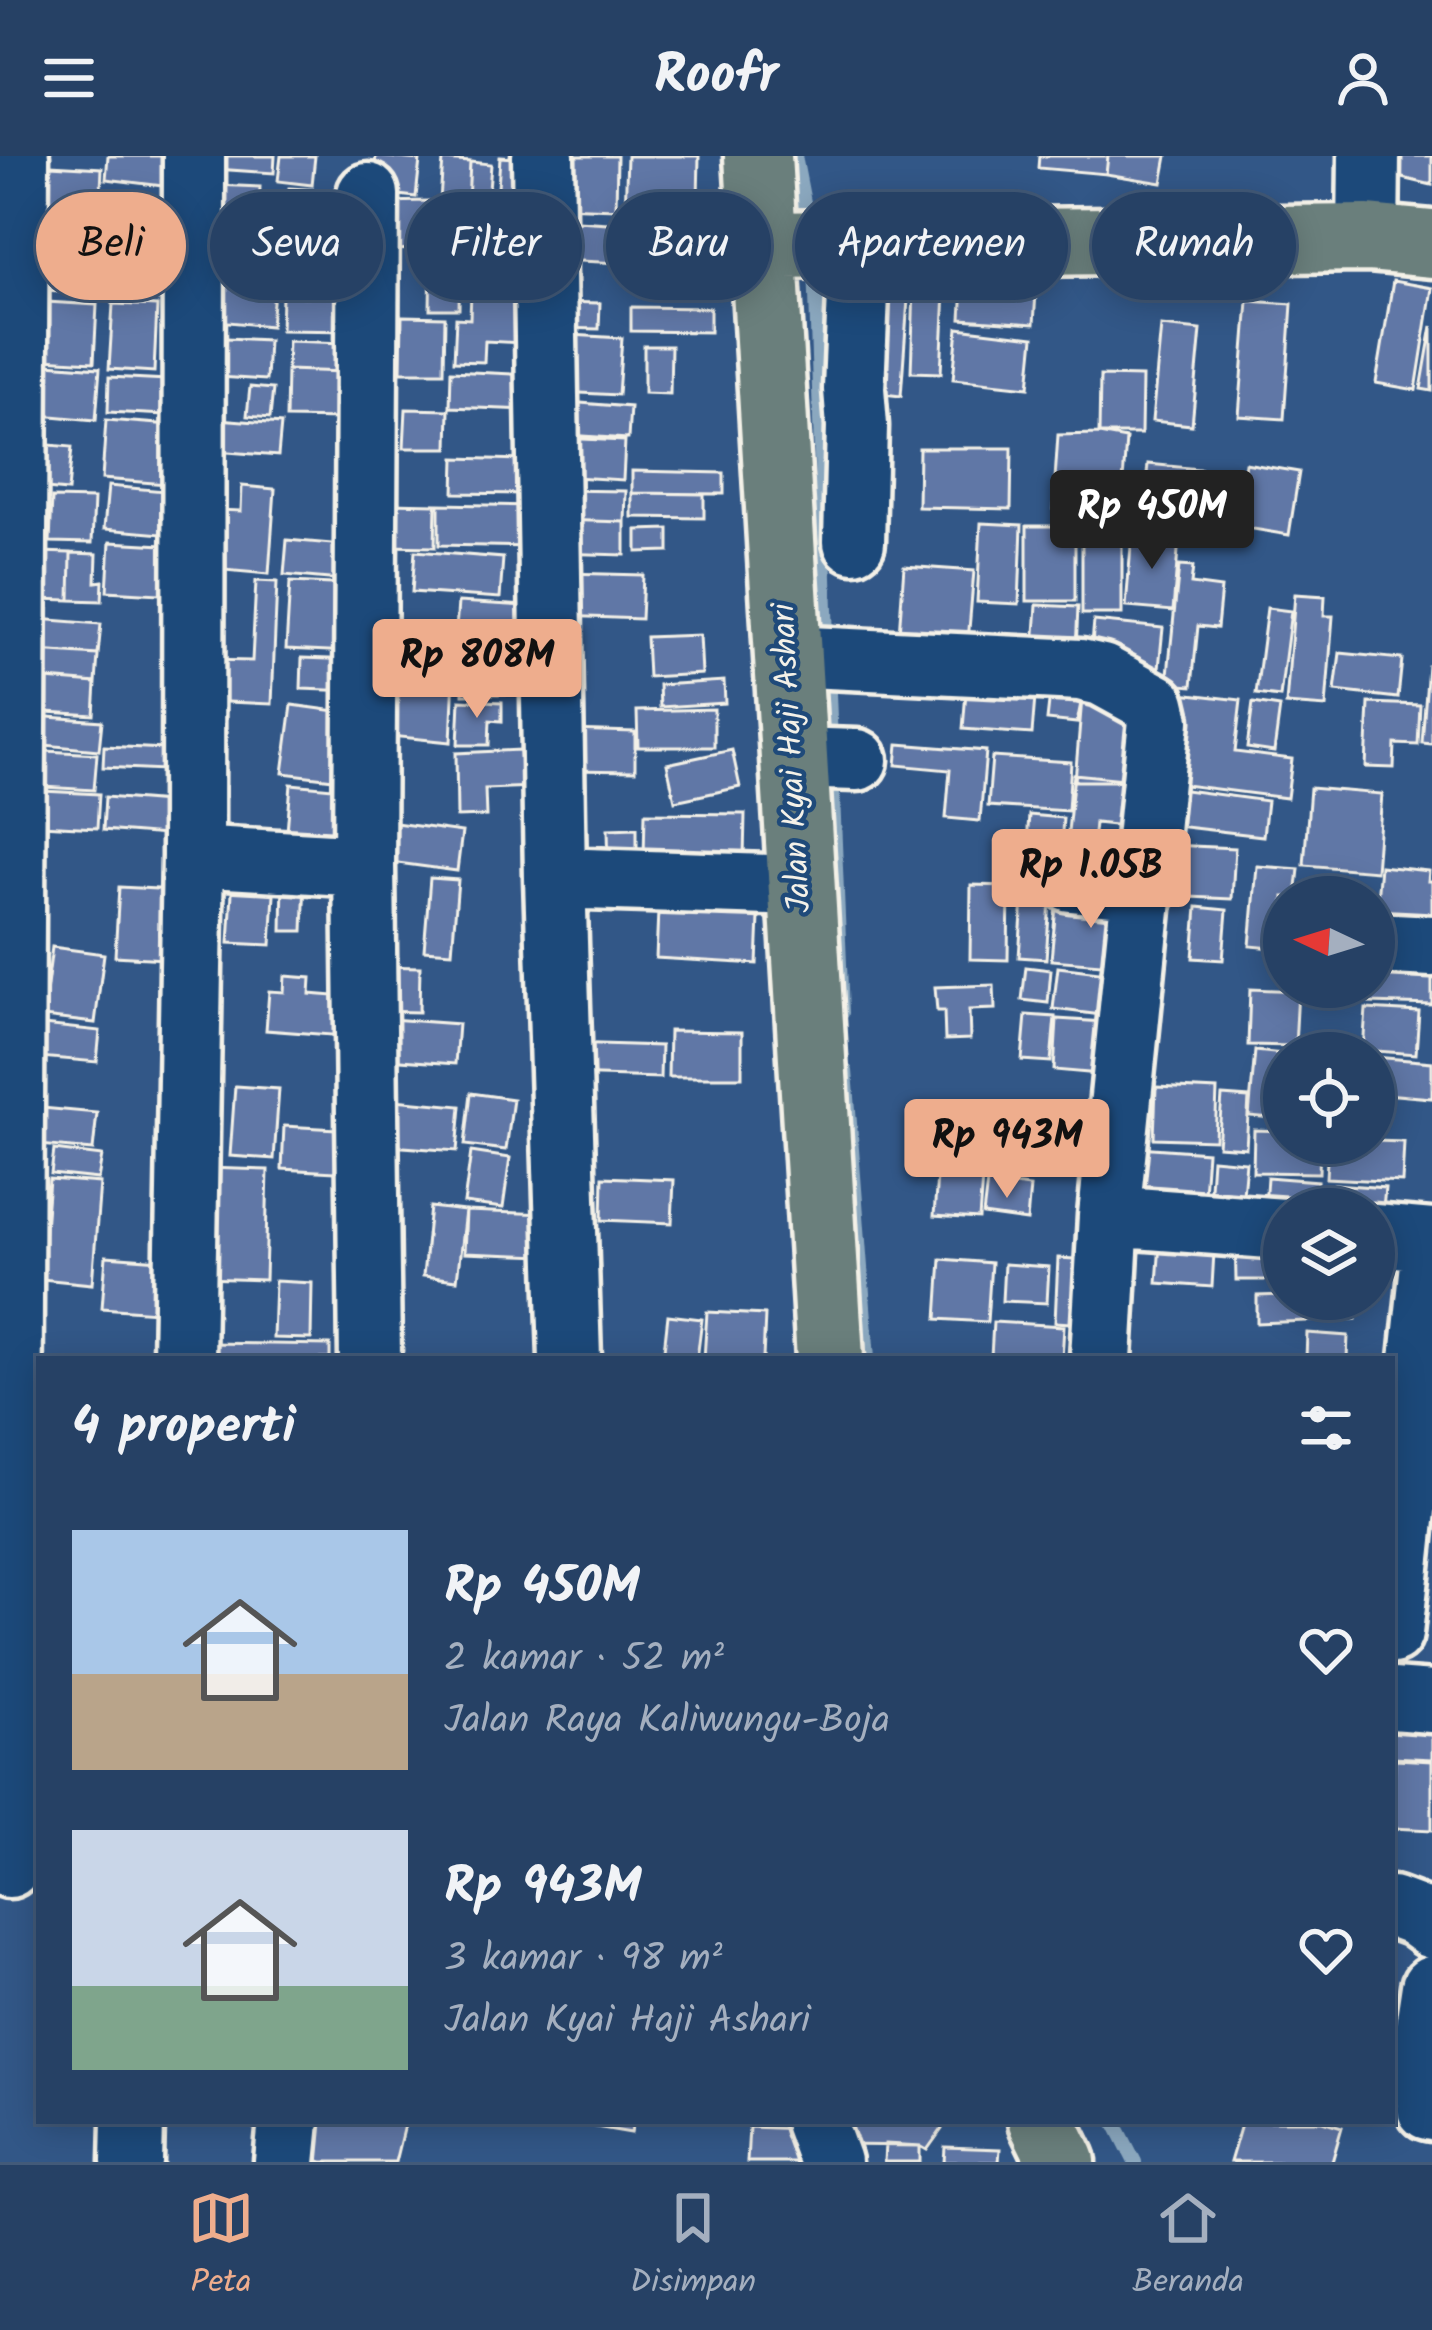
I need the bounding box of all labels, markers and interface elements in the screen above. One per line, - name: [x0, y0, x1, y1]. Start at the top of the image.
- text: Roofr: [654, 35, 778, 121]
- icon: menu: [36, 45, 102, 111]
- icon: person: [1330, 45, 1396, 111]
- chip: Beli: [36, 192, 186, 300]
- chip: Sewa: [210, 192, 383, 300]
- chip: Filter: [407, 192, 582, 300]
- chip: Baru: [606, 192, 771, 300]
- chip: Apartemen: [795, 192, 1068, 300]
- chip: Rumah: [1092, 192, 1296, 300]
- pin: Rp 450M: [1041, 470, 1263, 572]
- text: Rp 450M: [1077, 478, 1227, 540]
- street label: Jalan Kyai Haji Ashari: [758, 601, 828, 914]
- pin: Rp 808M: [366, 619, 588, 721]
- text: Rp 808M: [400, 627, 554, 689]
- pin: Rp 1.05B: [967, 829, 1215, 931]
- text: Rp 1.05B: [1019, 837, 1163, 899]
- north arrow: [1263, 876, 1395, 1008]
- map controls: [1263, 876, 1395, 1320]
- button: locate: [1263, 1032, 1395, 1164]
- pin: Rp 943M: [896, 1099, 1118, 1201]
- text: Rp 943M: [931, 1107, 1083, 1169]
- button: layers: [1263, 1188, 1395, 1320]
- text: 4 properti: [72, 1388, 296, 1469]
- icon: filters: [1293, 1395, 1359, 1461]
- text: Rp 450M: [444, 1548, 640, 1629]
- icon: home: [168, 1578, 312, 1722]
- icon: heart: [1293, 1617, 1359, 1683]
- text: 2 kamar · 52 m²: [444, 1629, 724, 1691]
- text: Jalan Raya Kaliwungu-Boja: [444, 1691, 890, 1753]
- text: Rp 943M: [444, 1848, 642, 1929]
- icon: home: [168, 1878, 312, 2022]
- icon: heart: [1293, 1917, 1359, 1983]
- text: 3 kamar · 98 m²: [444, 1929, 722, 1991]
- text: Jalan Kyai Haji Ashari: [444, 1991, 810, 2053]
- tab: Peta: [188, 2185, 254, 2310]
- tab: Disimpan: [630, 2185, 756, 2310]
- tab: Beranda: [1132, 2185, 1244, 2310]

